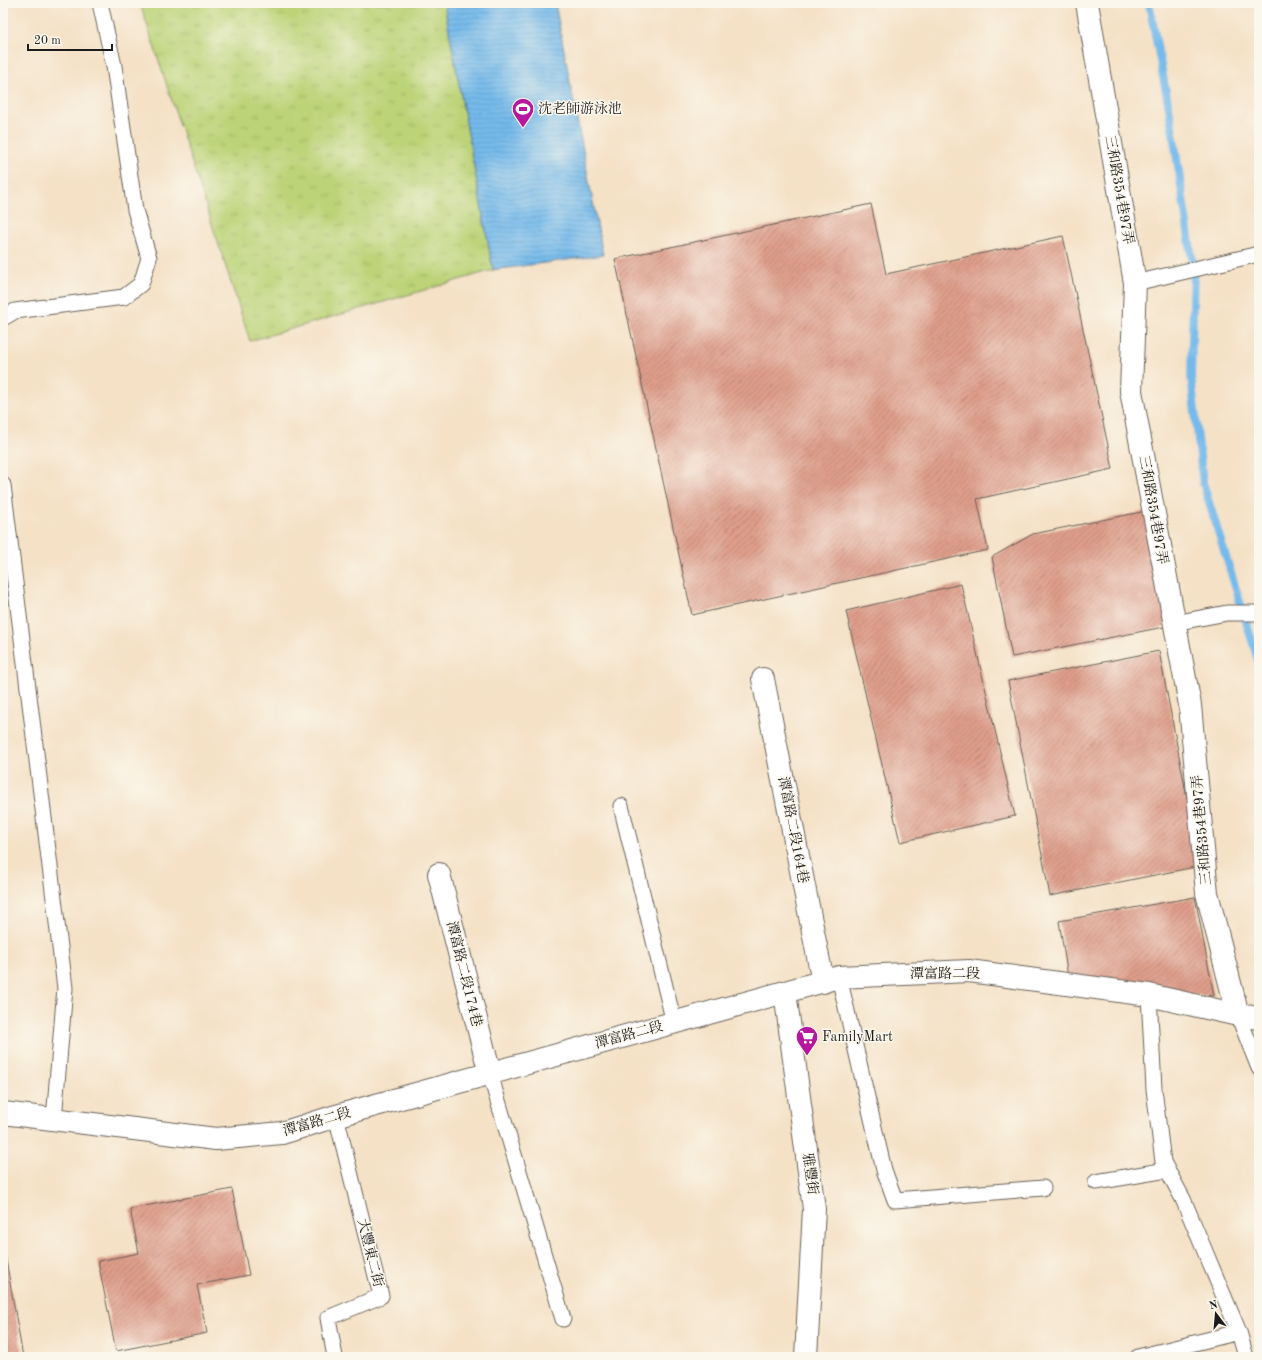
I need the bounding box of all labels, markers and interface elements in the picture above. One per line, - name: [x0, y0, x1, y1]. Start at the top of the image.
- scale bar: [28, 26, 112, 52]
- text: 20 m: [34, 35, 61, 47]
- sports icon: 沈老師游泳池: [510, 96, 536, 129]
- place label: 沈老師游泳池: [538, 100, 622, 116]
- street label: 三和路354巷97弄: [1103, 134, 1136, 246]
- street label: 三和路354巷97弄: [1137, 454, 1170, 566]
- street label: 三和路354巷97弄: [1189, 774, 1214, 886]
- street label: 潭富路二段164巷: [776, 775, 811, 885]
- street label: 潭富路二段174巷: [444, 919, 485, 1028]
- street label: 潭富路二段: [910, 966, 980, 981]
- street label: 潭富路二段: [593, 1018, 665, 1051]
- supermarket icon: FamilyMart: [794, 1024, 820, 1057]
- place label: FamilyMart: [822, 1030, 893, 1044]
- street label: 潭富路二段: [281, 1105, 353, 1138]
- street label: 雅豐街: [800, 1152, 821, 1196]
- street label: 大豐東二街: [355, 1217, 386, 1289]
- north arrow: [1196, 1294, 1236, 1334]
- text: N: [1208, 1299, 1220, 1312]

